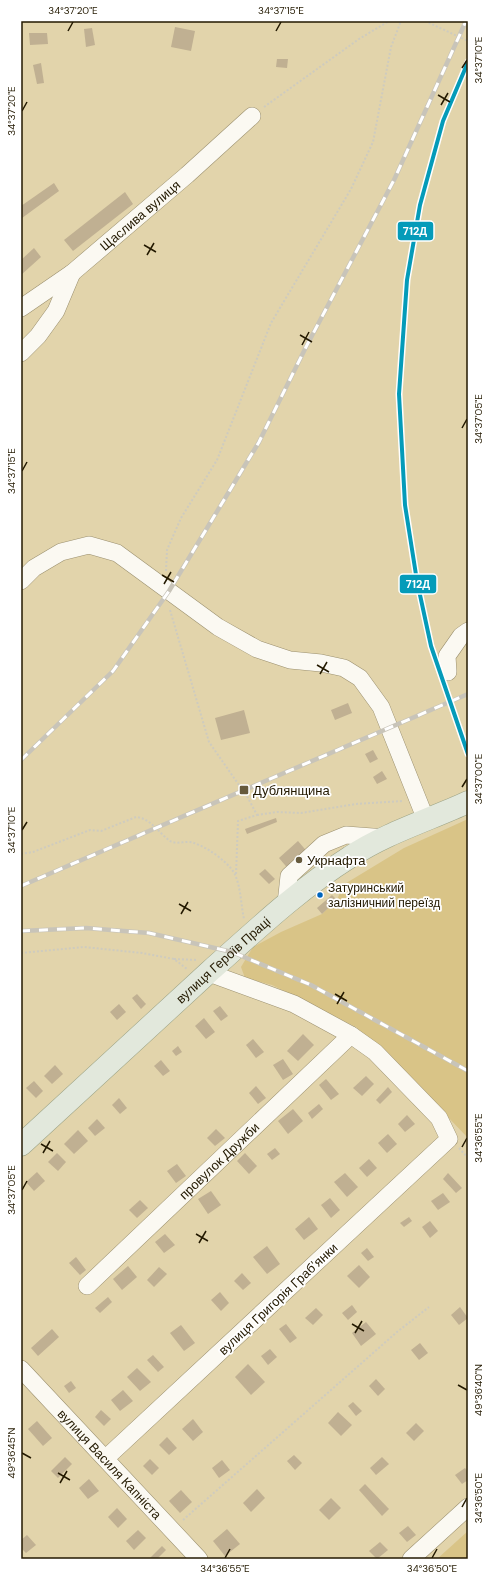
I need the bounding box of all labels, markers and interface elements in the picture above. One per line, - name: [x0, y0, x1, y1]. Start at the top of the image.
- text: 34°37'20"E: [48, 4, 98, 17]
- text: 34°37'15"E: [258, 4, 304, 17]
- text: 34°37'10"E: [472, 36, 485, 83]
- text: 34°37'20"E: [5, 86, 18, 136]
- street label: Щаслива вулиця: [96, 176, 184, 254]
- line badge: 712Д: [397, 221, 434, 241]
- text: 712Д: [403, 224, 427, 238]
- text: 34°37'05"E: [472, 394, 485, 444]
- text: 34°37'15"E: [5, 448, 18, 494]
- line badge: 712Д: [399, 574, 437, 594]
- text: 712Д: [406, 577, 430, 591]
- text: 34°37'00"E: [472, 753, 485, 804]
- place label: Дублянщина: [253, 782, 331, 799]
- marker: Дублянщина: [238, 784, 250, 796]
- text: 34°37'10"E: [5, 806, 18, 853]
- place label: Укрнафта: [307, 852, 366, 869]
- marker: Укрнафта: [294, 855, 304, 865]
- place label: Затуринський залізничний переїзд: [328, 880, 440, 911]
- marker: Затуринський залізничний переїзд: [315, 890, 325, 900]
- street label: вулиця Героїв Праці: [172, 913, 274, 1007]
- text: 34°36'55"E: [472, 1113, 485, 1163]
- street label: провулок Дружби: [175, 1118, 263, 1203]
- text: 34°37'05"E: [5, 1165, 18, 1215]
- street label: вулиця Григорія Грабʼянки: [215, 1239, 341, 1359]
- text: 49°36'40"N: [472, 1364, 485, 1416]
- street label: вулиця Василя Капніста: [54, 1405, 166, 1523]
- text: 49°36'45"N: [5, 1427, 18, 1478]
- text: 34°36'50"E: [472, 1472, 485, 1523]
- text: 34°36'55"E: [200, 1562, 250, 1575]
- text: 34°36'50"E: [407, 1562, 458, 1575]

